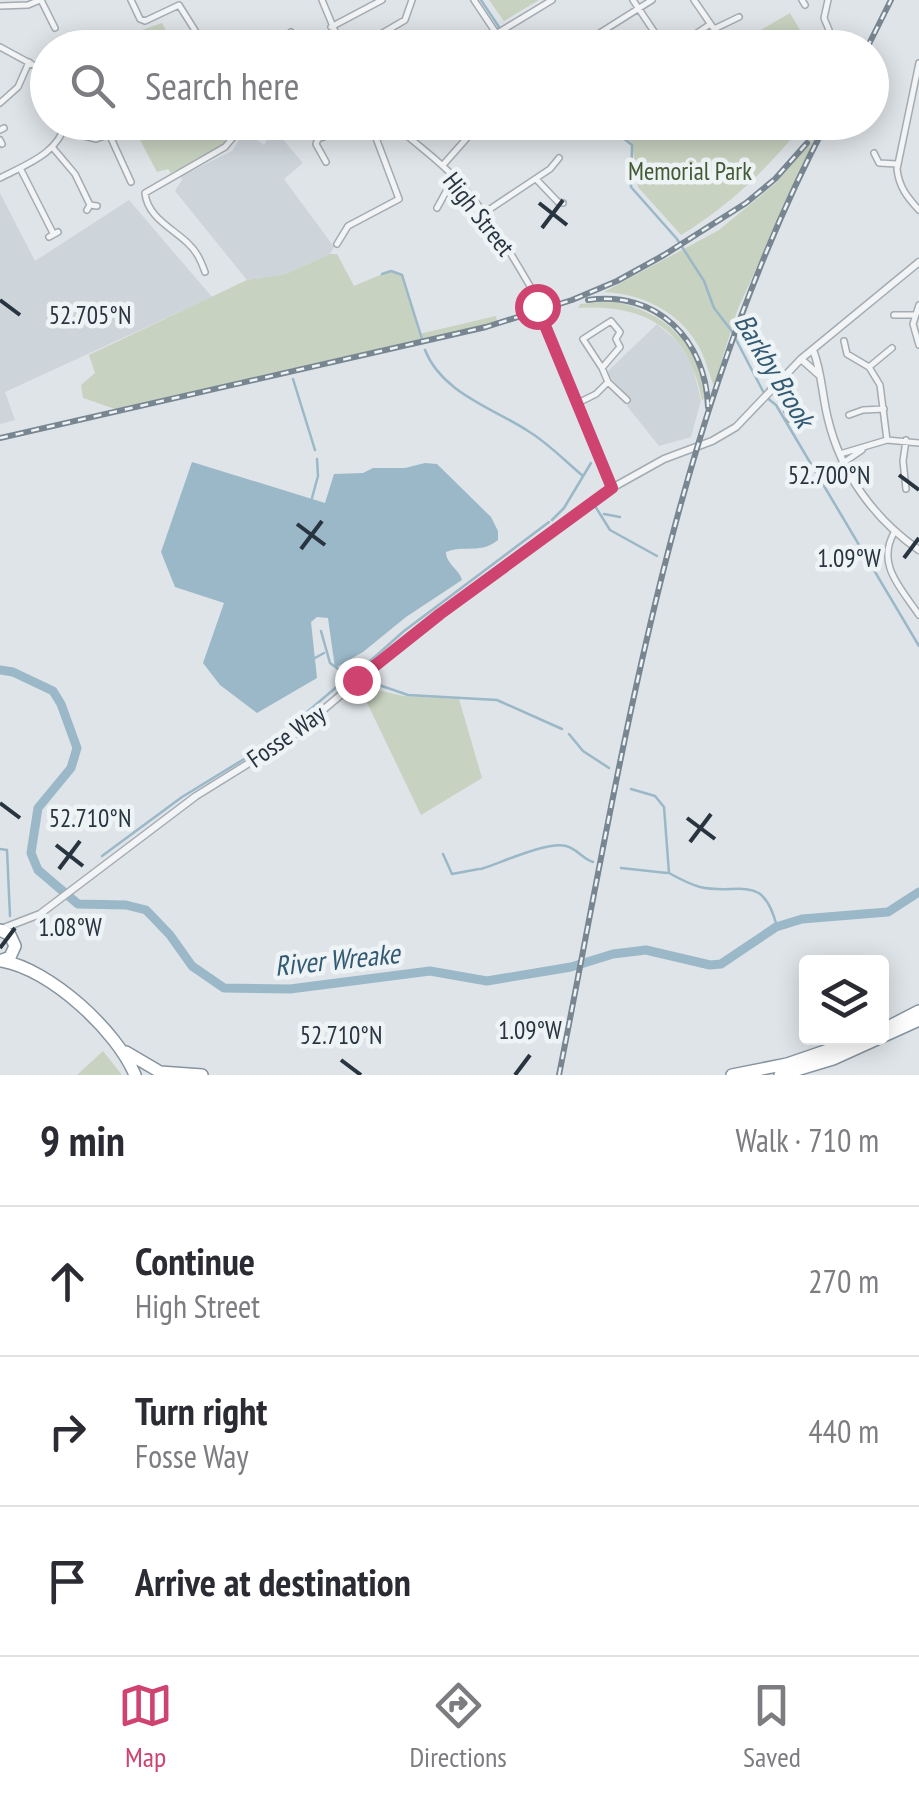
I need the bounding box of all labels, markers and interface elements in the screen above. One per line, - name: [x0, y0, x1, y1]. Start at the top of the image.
- search box: [30, 30, 889, 140]
- icon: search: [65, 58, 120, 113]
- text: Search here: [145, 61, 299, 110]
- park label: Memorial Park: [628, 155, 752, 187]
- street label: High Street: [436, 166, 522, 262]
- route start: [515, 284, 561, 330]
- text: 52.705°N: [49, 299, 131, 331]
- water label: Barkby Brook: [727, 306, 825, 436]
- text: 52.700°N: [788, 459, 870, 491]
- text: 1.09°W: [817, 542, 881, 574]
- route end: [335, 658, 381, 704]
- street label: Fosse Way: [241, 697, 332, 775]
- text: 52.710°N: [49, 802, 131, 834]
- text: 1.08°W: [38, 911, 102, 943]
- water label: River Wreake: [273, 934, 404, 984]
- map controls: [799, 955, 889, 1045]
- button: layers: [799, 955, 889, 1045]
- text: 1.09°W: [498, 1014, 562, 1046]
- text: 52.710°N: [300, 1019, 382, 1051]
- text: 9 min: [40, 1113, 125, 1168]
- text: Walk · 710 m: [735, 1119, 879, 1161]
- text: Continue: [135, 1236, 255, 1285]
- icon: ahead: [40, 1254, 95, 1309]
- text: 270 m: [808, 1260, 879, 1302]
- text: High Street: [135, 1285, 260, 1327]
- text: Turn right: [135, 1386, 267, 1435]
- icon: right: [40, 1404, 95, 1459]
- text: 440 m: [808, 1410, 879, 1452]
- text: Fosse Way: [135, 1435, 248, 1477]
- icon: arrive: [40, 1554, 95, 1609]
- text: Arrive at destination: [135, 1557, 411, 1606]
- tab: Map: [118, 1678, 173, 1775]
- tab: Directions: [409, 1678, 507, 1775]
- tab: Saved: [743, 1678, 801, 1775]

